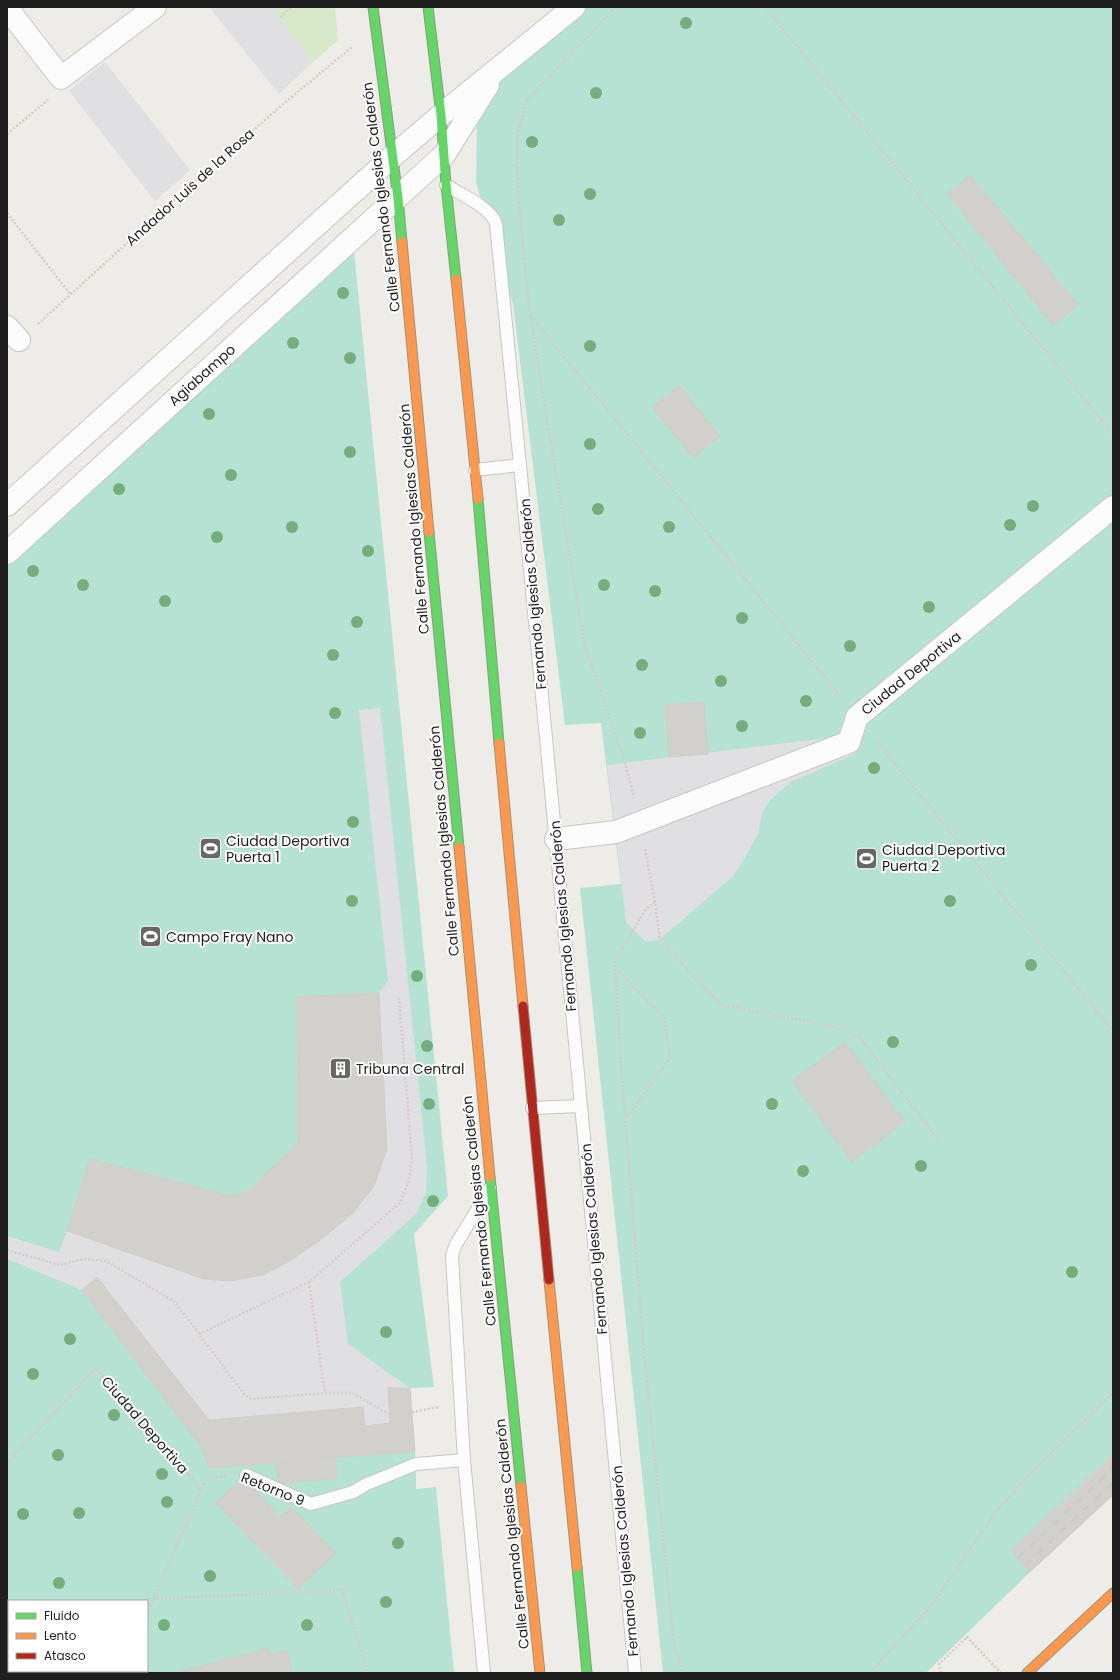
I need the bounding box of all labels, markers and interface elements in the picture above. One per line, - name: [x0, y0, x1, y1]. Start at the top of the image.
- street label: Calle Fernando Iglesias Calderón: [357, 81, 405, 313]
- street label: Andador Luis de la Rosa: [121, 124, 259, 250]
- street label: Agiabampo: [164, 340, 240, 410]
- street label: Calle Fernando Iglesias Calderón: [394, 403, 434, 635]
- street label: Fernando Iglesias Calderón: [515, 498, 551, 690]
- street label: Ciudad Deportiva: [857, 626, 965, 720]
- street label: Calle Fernando Iglesias Calderón: [424, 725, 464, 957]
- street label: Fernando Iglesias Calderón: [545, 820, 581, 1012]
- place label: Ciudad Deportiva Puerta 1: [226, 831, 349, 867]
- sports icon: Ciudad Deportiva Puerta 1: [198, 836, 224, 862]
- place label: Ciudad Deportiva Puerta 2: [882, 840, 1005, 876]
- sports icon: Ciudad Deportiva Puerta 2: [853, 845, 879, 871]
- sports icon: Campo Fray Nano: [138, 924, 164, 950]
- place label: Campo Fray Nano: [166, 927, 293, 947]
- building icon: Tribuna Central: [327, 1056, 353, 1082]
- place label: Tribuna Central: [356, 1059, 465, 1079]
- street label: Calle Fernando Iglesias Calderón: [457, 1095, 501, 1327]
- street label: Fernando Iglesias Calderón: [576, 1143, 612, 1335]
- street label: Ciudad Deportiva: [97, 1372, 193, 1478]
- street label: Calle Fernando Iglesias Calderón: [490, 1418, 534, 1650]
- street label: Fernando Iglesias Calderón: [607, 1465, 643, 1657]
- street label: Retorno 9: [238, 1467, 308, 1511]
- legend: [8, 1600, 148, 1672]
- text: Fluido: [44, 1607, 80, 1624]
- text: Lento: [44, 1627, 77, 1644]
- text: Atasco: [44, 1647, 86, 1664]

